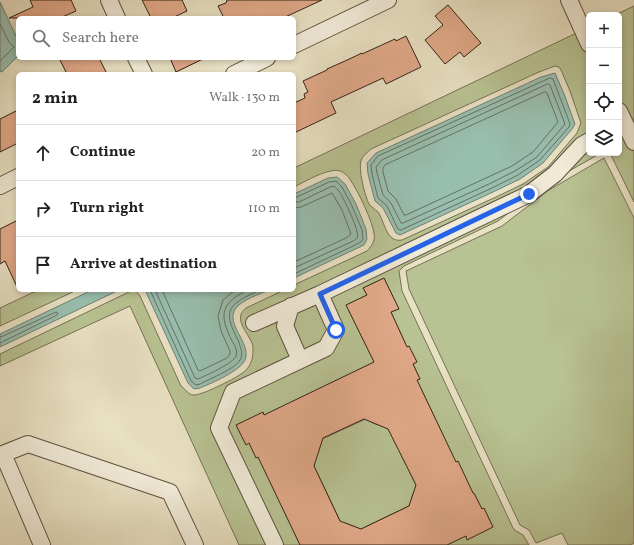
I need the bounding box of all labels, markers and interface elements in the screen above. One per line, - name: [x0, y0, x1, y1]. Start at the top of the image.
- map controls: [586, 12, 622, 156]
- button: +: [586, 12, 622, 48]
- search box: [16, 16, 296, 60]
- icon: search: [30, 27, 52, 49]
- text: Search here: [62, 28, 139, 49]
- button: −: [586, 48, 622, 84]
- button: locate: [586, 84, 622, 120]
- text: 2 min: [32, 87, 78, 110]
- text: Walk · 130 m: [209, 89, 280, 107]
- button: layers: [586, 120, 622, 156]
- icon: ahead: [32, 142, 54, 164]
- text: Continue: [70, 142, 135, 163]
- text: 20 m: [251, 144, 280, 162]
- route end: [520, 185, 538, 203]
- icon: right: [32, 198, 54, 220]
- text: Turn right: [70, 198, 144, 219]
- text: 110 m: [248, 200, 280, 218]
- icon: arrive: [32, 254, 54, 276]
- text: Arrive at destination: [70, 254, 217, 275]
- route start: [327, 321, 345, 339]

